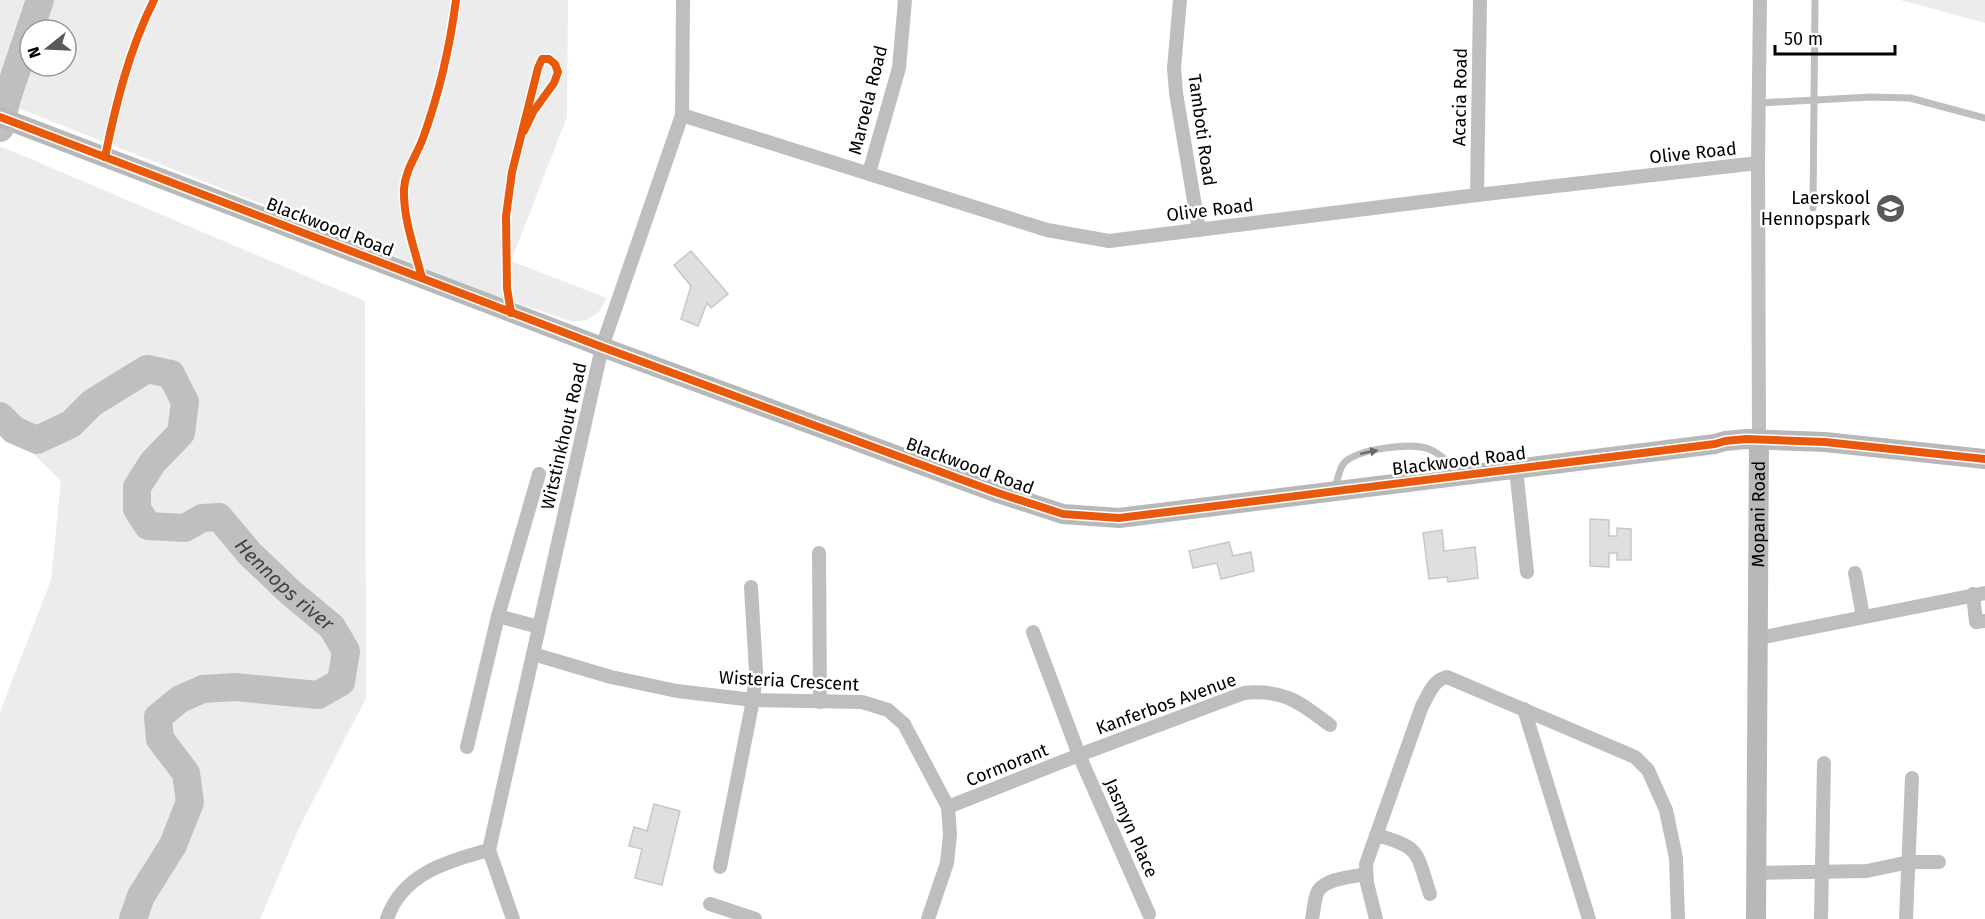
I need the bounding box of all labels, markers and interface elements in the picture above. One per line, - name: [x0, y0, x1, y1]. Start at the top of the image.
- north arrow: [18, 18, 78, 78]
- scale bar: [1775, 18, 1895, 56]
- text: 50 m: [1784, 28, 1823, 50]
- street label: Maroela Road: [844, 43, 892, 157]
- text: N: [24, 45, 45, 60]
- street label: Acacia Road: [1448, 48, 1472, 146]
- street label: Tamboti Road: [1183, 73, 1221, 187]
- street label: Olive Road: [1648, 137, 1738, 169]
- place label: Laerskool Hennopspark: [1761, 187, 1871, 230]
- school or university icon: Laerskool Hennopspark: [1875, 192, 1907, 224]
- street label: Blackwood Road: [263, 193, 397, 261]
- street label: Olive Road: [1165, 194, 1255, 226]
- street label: Witstinkhout Road: [536, 360, 592, 512]
- street label: Blackwood Road: [903, 433, 1037, 499]
- street label: Blackwood Road: [1391, 442, 1527, 480]
- one-way arrow: [1360, 447, 1379, 456]
- street label: Mopani Road: [1747, 461, 1770, 567]
- water label: Hennops river: [230, 533, 340, 636]
- street label: Wisteria Crescent: [718, 666, 860, 696]
- street label: Kanferbos Avenue: [1093, 668, 1239, 740]
- street label: Cormorant: [963, 738, 1052, 791]
- street label: Jasmyn Place: [1099, 775, 1163, 881]

